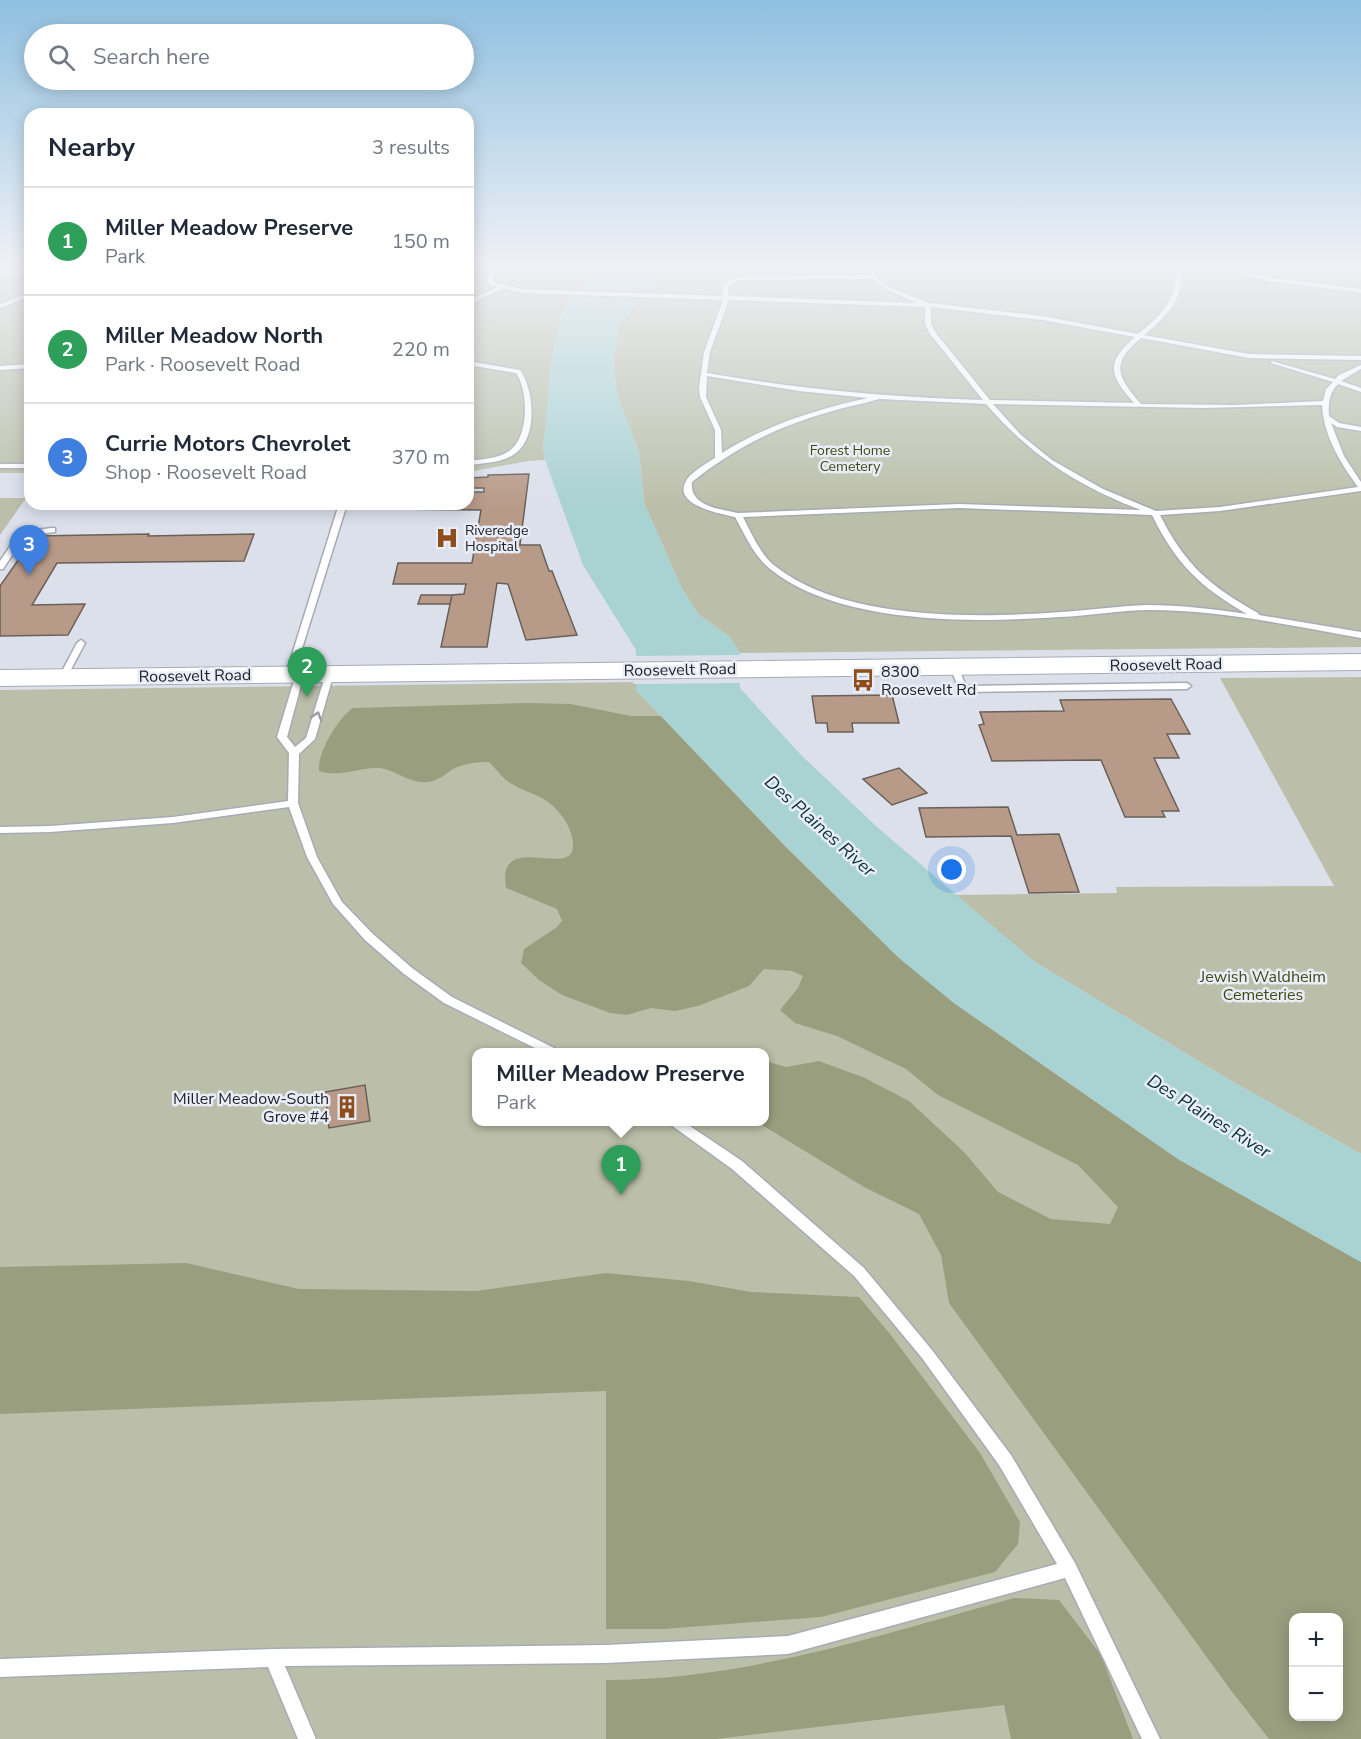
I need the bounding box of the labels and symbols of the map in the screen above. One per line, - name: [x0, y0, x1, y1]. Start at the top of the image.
- park label: Forest Home Cemetery: [810, 441, 890, 476]
- place label: Riveredge Hospital: [465, 521, 528, 556]
- hospital icon: Riveredge Hospital: [434, 525, 460, 551]
- pin: 3: [9, 526, 48, 575]
- pin: 2: [288, 648, 326, 697]
- street label: Roosevelt Road: [1110, 653, 1222, 677]
- street label: Roosevelt Road: [624, 658, 736, 682]
- place label: 8300 Roosevelt Rd: [881, 661, 976, 701]
- street label: Roosevelt Road: [139, 664, 251, 688]
- bus stop icon: 8300 Roosevelt Rd: [850, 667, 876, 693]
- one-way arrow: [310, 711, 322, 722]
- water label: Des Plaines River: [760, 770, 881, 882]
- your location: [937, 855, 966, 884]
- park label: Jewish Waldheim Cemeteries: [1199, 966, 1326, 1006]
- water label: Des Plaines River: [1143, 1068, 1276, 1164]
- place label: Miller Meadow-South Grove #4: [173, 1088, 329, 1128]
- building icon: Miller Meadow-South Grove #4: [334, 1094, 360, 1120]
- pin: 1: [602, 1146, 640, 1195]

